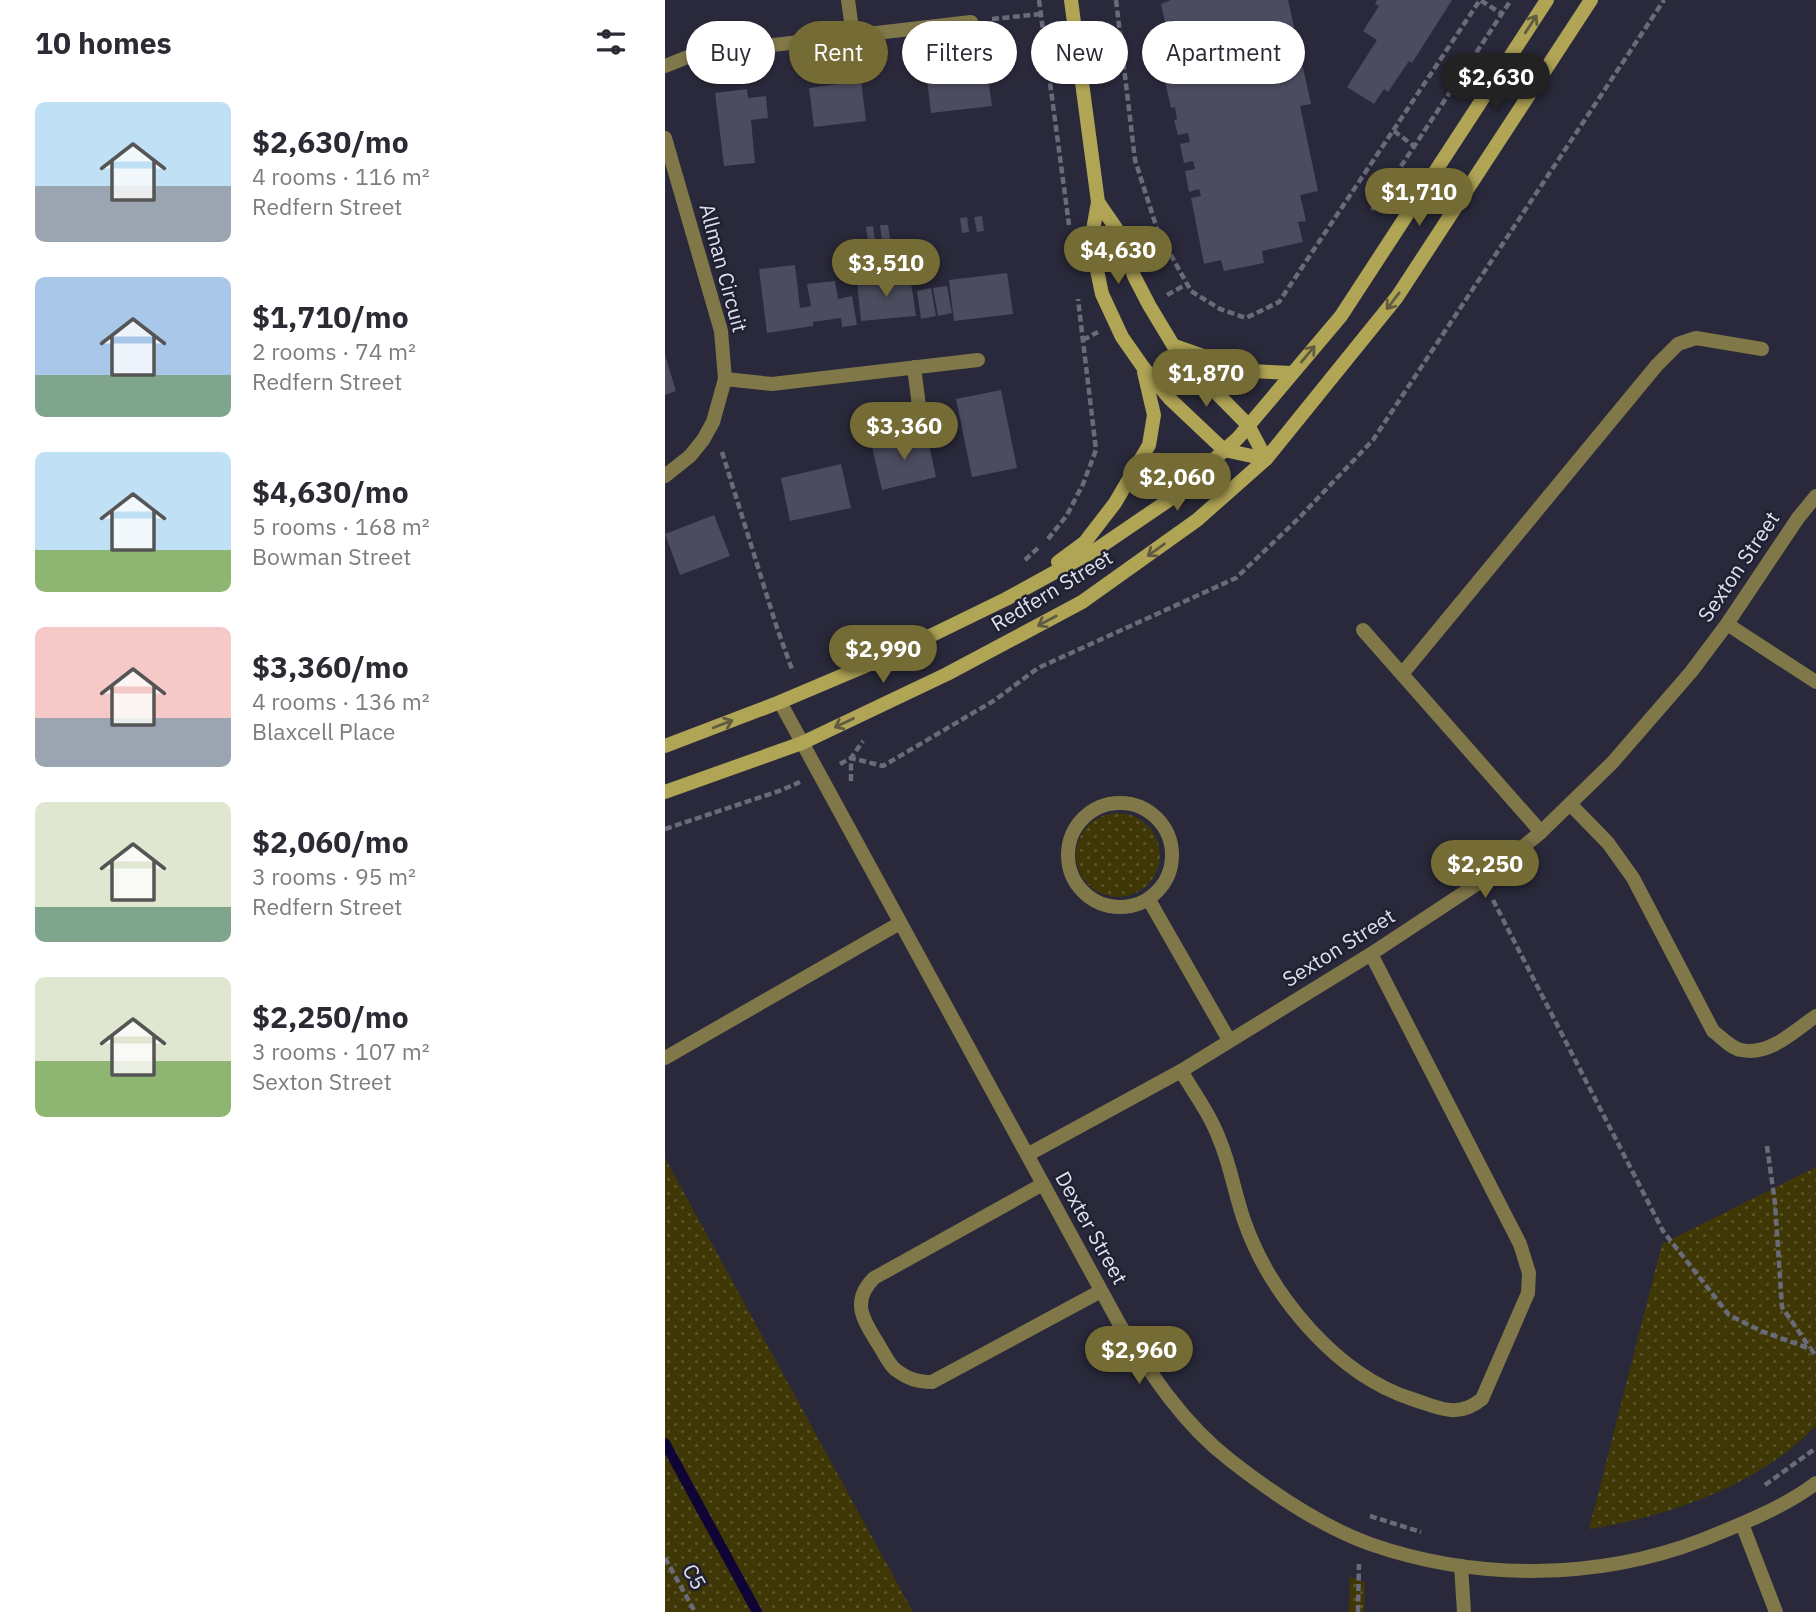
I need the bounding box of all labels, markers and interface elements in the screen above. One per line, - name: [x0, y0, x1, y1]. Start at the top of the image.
- one-way arrow: [1524, 15, 1538, 34]
- chip: Buy: [686, 21, 775, 84]
- chip: Rent: [789, 21, 888, 84]
- chip: Filters: [902, 21, 1017, 84]
- chip: New: [1031, 21, 1128, 84]
- chip: Apartment: [1142, 21, 1305, 84]
- text: 10 homes: [35, 23, 172, 62]
- icon: filters: [592, 23, 630, 61]
- pin: $2,630: [1439, 54, 1553, 113]
- text: $2,630: [1458, 61, 1534, 91]
- text: $2,630/mo: [252, 122, 409, 161]
- icon: home: [91, 130, 175, 214]
- text: 4 rooms · 116 m²: [252, 161, 430, 191]
- pin: $1,710: [1362, 168, 1476, 228]
- text: $1,710: [1381, 176, 1457, 206]
- text: Redfern Street: [252, 191, 402, 221]
- street label: Allman Circuit: [693, 200, 755, 335]
- pin: $4,630: [1061, 226, 1175, 286]
- text: $4,630: [1080, 234, 1156, 264]
- pin: $3,510: [829, 240, 943, 299]
- text: $3,510: [848, 247, 924, 277]
- one-way arrow: [1386, 292, 1401, 311]
- text: $1,710/mo: [252, 297, 409, 336]
- icon: home: [91, 305, 175, 389]
- text: 2 rooms · 74 m²: [252, 336, 416, 366]
- one-way arrow: [1300, 346, 1316, 364]
- pin: $1,870: [1149, 350, 1263, 409]
- text: $1,870: [1168, 357, 1244, 387]
- text: Redfern Street: [252, 366, 402, 396]
- pin: $3,360: [847, 402, 961, 462]
- text: $3,360: [866, 410, 942, 440]
- pin: $2,060: [1120, 454, 1234, 513]
- text: $2,060: [1139, 461, 1215, 491]
- text: $4,630/mo: [252, 472, 409, 511]
- icon: home: [91, 480, 175, 564]
- street label: Sexton Street: [1691, 506, 1785, 627]
- text: 5 rooms · 168 m²: [252, 511, 430, 541]
- text: Bowman Street: [252, 541, 411, 571]
- one-way arrow: [1147, 542, 1166, 557]
- street label: Redfern Street: [985, 543, 1118, 637]
- one-way arrow: [1037, 614, 1058, 628]
- pin: $2,990: [826, 626, 940, 685]
- text: $2,990: [845, 633, 921, 663]
- text: $3,360/mo: [252, 647, 409, 686]
- icon: home: [91, 655, 175, 739]
- text: 4 rooms · 136 m²: [252, 686, 430, 716]
- text: Blaxcell Place: [252, 716, 395, 746]
- one-way arrow: [834, 716, 855, 730]
- one-way arrow: [711, 717, 733, 730]
- text: $2,060/mo: [252, 822, 409, 861]
- icon: home: [91, 830, 175, 914]
- pin: $2,250: [1428, 841, 1542, 900]
- text: $2,250: [1447, 848, 1523, 878]
- text: 3 rooms · 95 m²: [252, 861, 416, 891]
- text: Redfern Street: [252, 891, 402, 921]
- street label: Sexton Street: [1277, 901, 1400, 993]
- text: $2,250/mo: [252, 997, 409, 1036]
- icon: home: [91, 1005, 175, 1089]
- text: 3 rooms · 107 m²: [252, 1036, 430, 1066]
- text: Sexton Street: [252, 1066, 392, 1096]
- street label: Dexter Street: [1049, 1166, 1134, 1289]
- pin: $2,960: [1082, 1326, 1196, 1386]
- text: $2,960: [1101, 1334, 1177, 1364]
- street label: C5: [676, 1559, 713, 1595]

